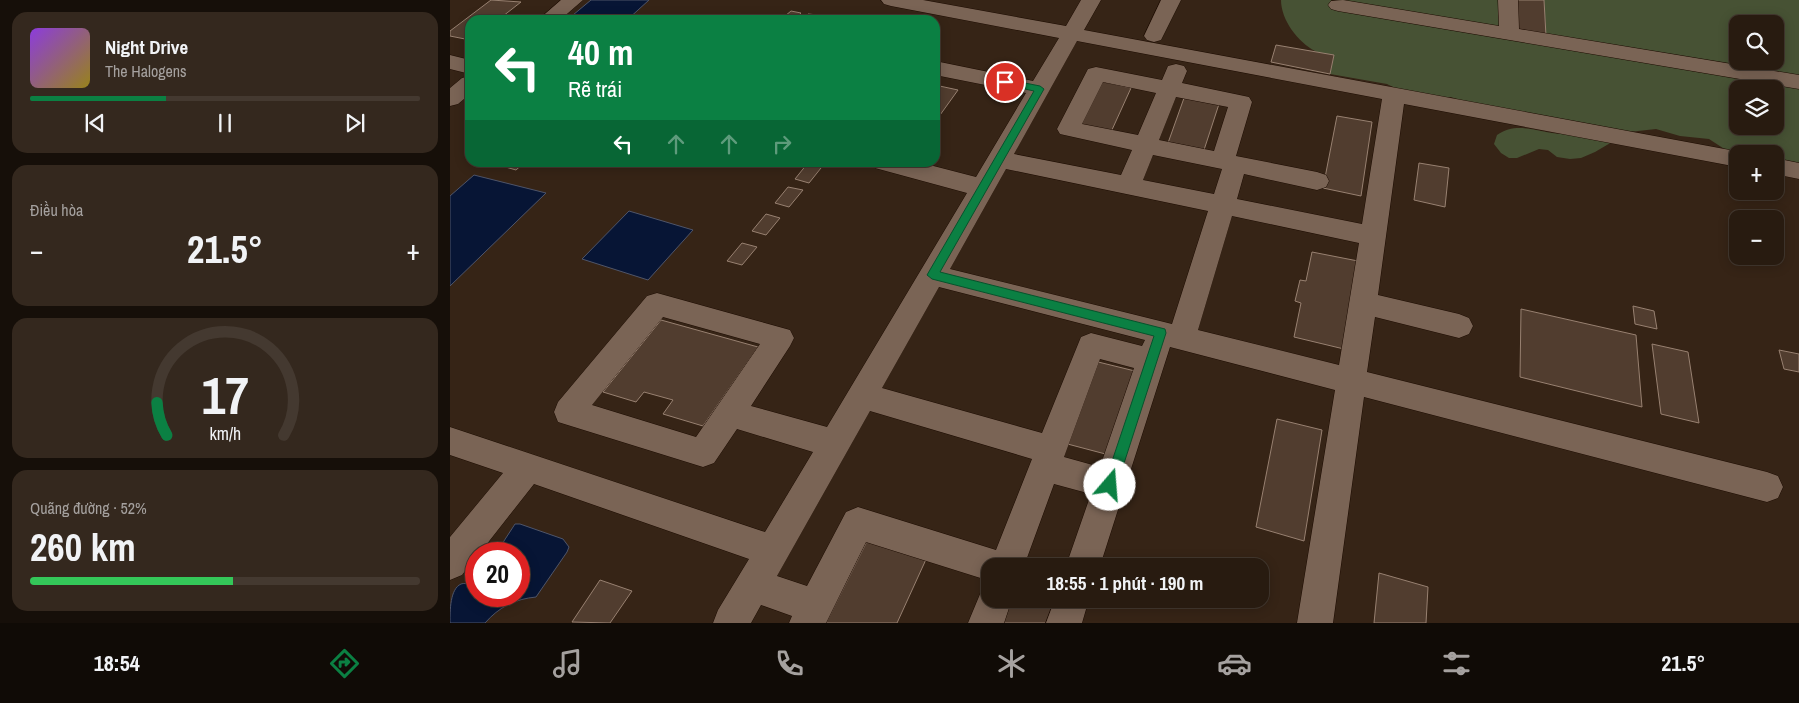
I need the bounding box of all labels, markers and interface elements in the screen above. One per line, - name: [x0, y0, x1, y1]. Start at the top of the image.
- map controls: [1729, 15, 1784, 265]
- button: search: [1729, 15, 1784, 70]
- text: 40 m: [568, 29, 633, 76]
- text: Night Drive: [105, 34, 188, 60]
- icon: left: [485, 35, 550, 100]
- text: The Halogens: [105, 60, 187, 82]
- pin: [984, 61, 1026, 103]
- icon: arrive: [991, 68, 1019, 96]
- text: Rẽ trái: [568, 74, 622, 104]
- button: layers: [1729, 80, 1784, 135]
- icon: previous: [81, 109, 109, 137]
- icon: pause: [211, 109, 239, 137]
- icon: next: [341, 109, 369, 137]
- icon: left: [609, 130, 637, 158]
- icon: ahead: [662, 130, 690, 158]
- icon: ahead: [715, 130, 743, 158]
- icon: right: [768, 130, 796, 158]
- button: +: [1729, 145, 1784, 200]
- text: Điều hòa: [30, 199, 83, 221]
- button: −: [1729, 210, 1784, 265]
- text: 21.5°: [187, 224, 263, 275]
- text: −: [30, 231, 43, 269]
- text: +: [407, 231, 420, 269]
- text: 17: [201, 360, 249, 430]
- text: km/h: [209, 422, 241, 446]
- position arrow: [1083, 458, 1135, 510]
- text: Quãng đường · 52%: [30, 497, 147, 519]
- text: 260 km: [30, 522, 136, 573]
- speed limit sign: 20: [465, 542, 530, 607]
- text: 18:55 · 1 phút · 190 m: [1047, 570, 1203, 596]
- icon: directions: [327, 646, 362, 681]
- icon: music: [550, 646, 585, 681]
- icon: phone: [772, 646, 807, 681]
- icon: climate: [994, 646, 1029, 681]
- icon: car: [1217, 646, 1252, 681]
- icon: filters: [1439, 646, 1474, 681]
- text: 18:54: [94, 648, 140, 678]
- text: 21.5°: [1661, 648, 1705, 678]

